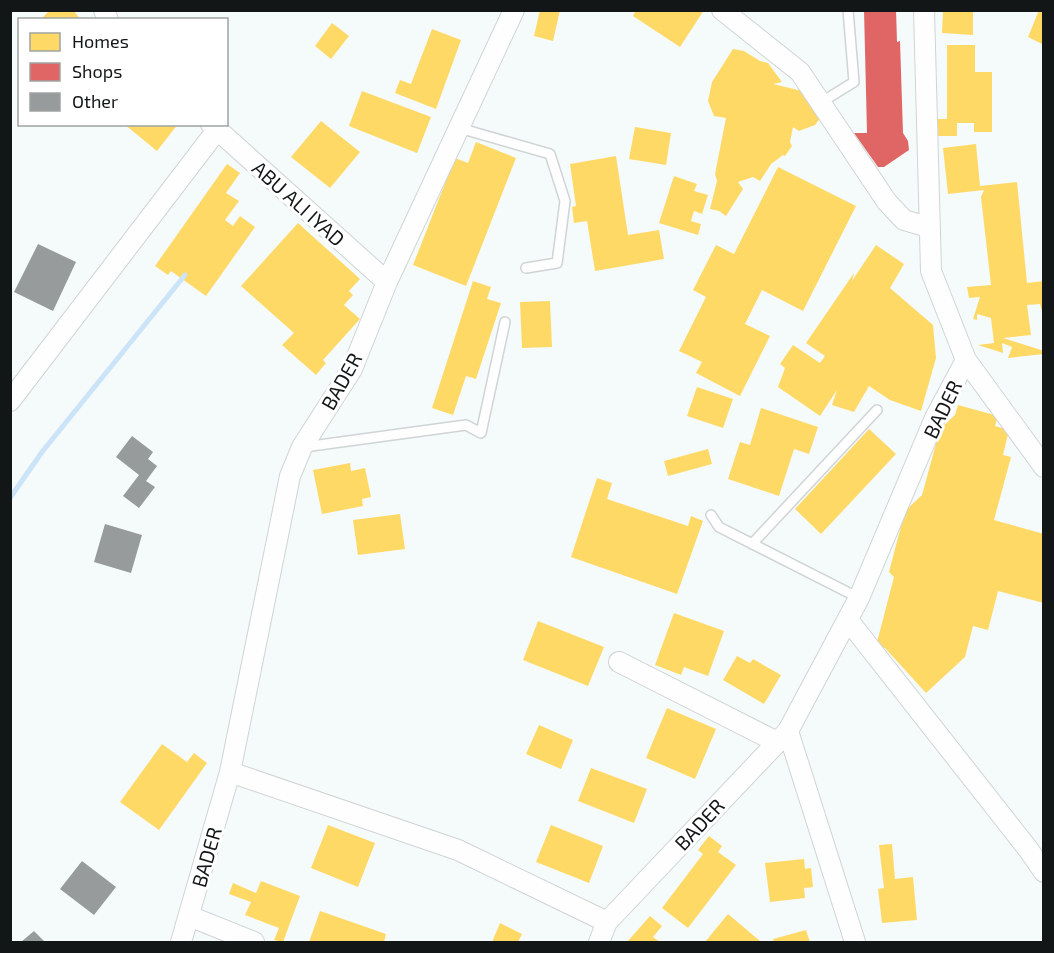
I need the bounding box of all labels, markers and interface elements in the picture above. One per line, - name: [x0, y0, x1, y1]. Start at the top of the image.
- legend: [18, 18, 228, 126]
- text: Homes: [72, 30, 129, 52]
- text: Shops: [72, 60, 122, 82]
- text: Other: [72, 90, 118, 112]
- street label: ABU ALI IYAD: [248, 155, 350, 251]
- street label: BADER: [316, 348, 366, 414]
- street label: BADER: [918, 376, 966, 442]
- street label: BADER: [669, 793, 729, 855]
- street label: BADER: [186, 824, 226, 890]

